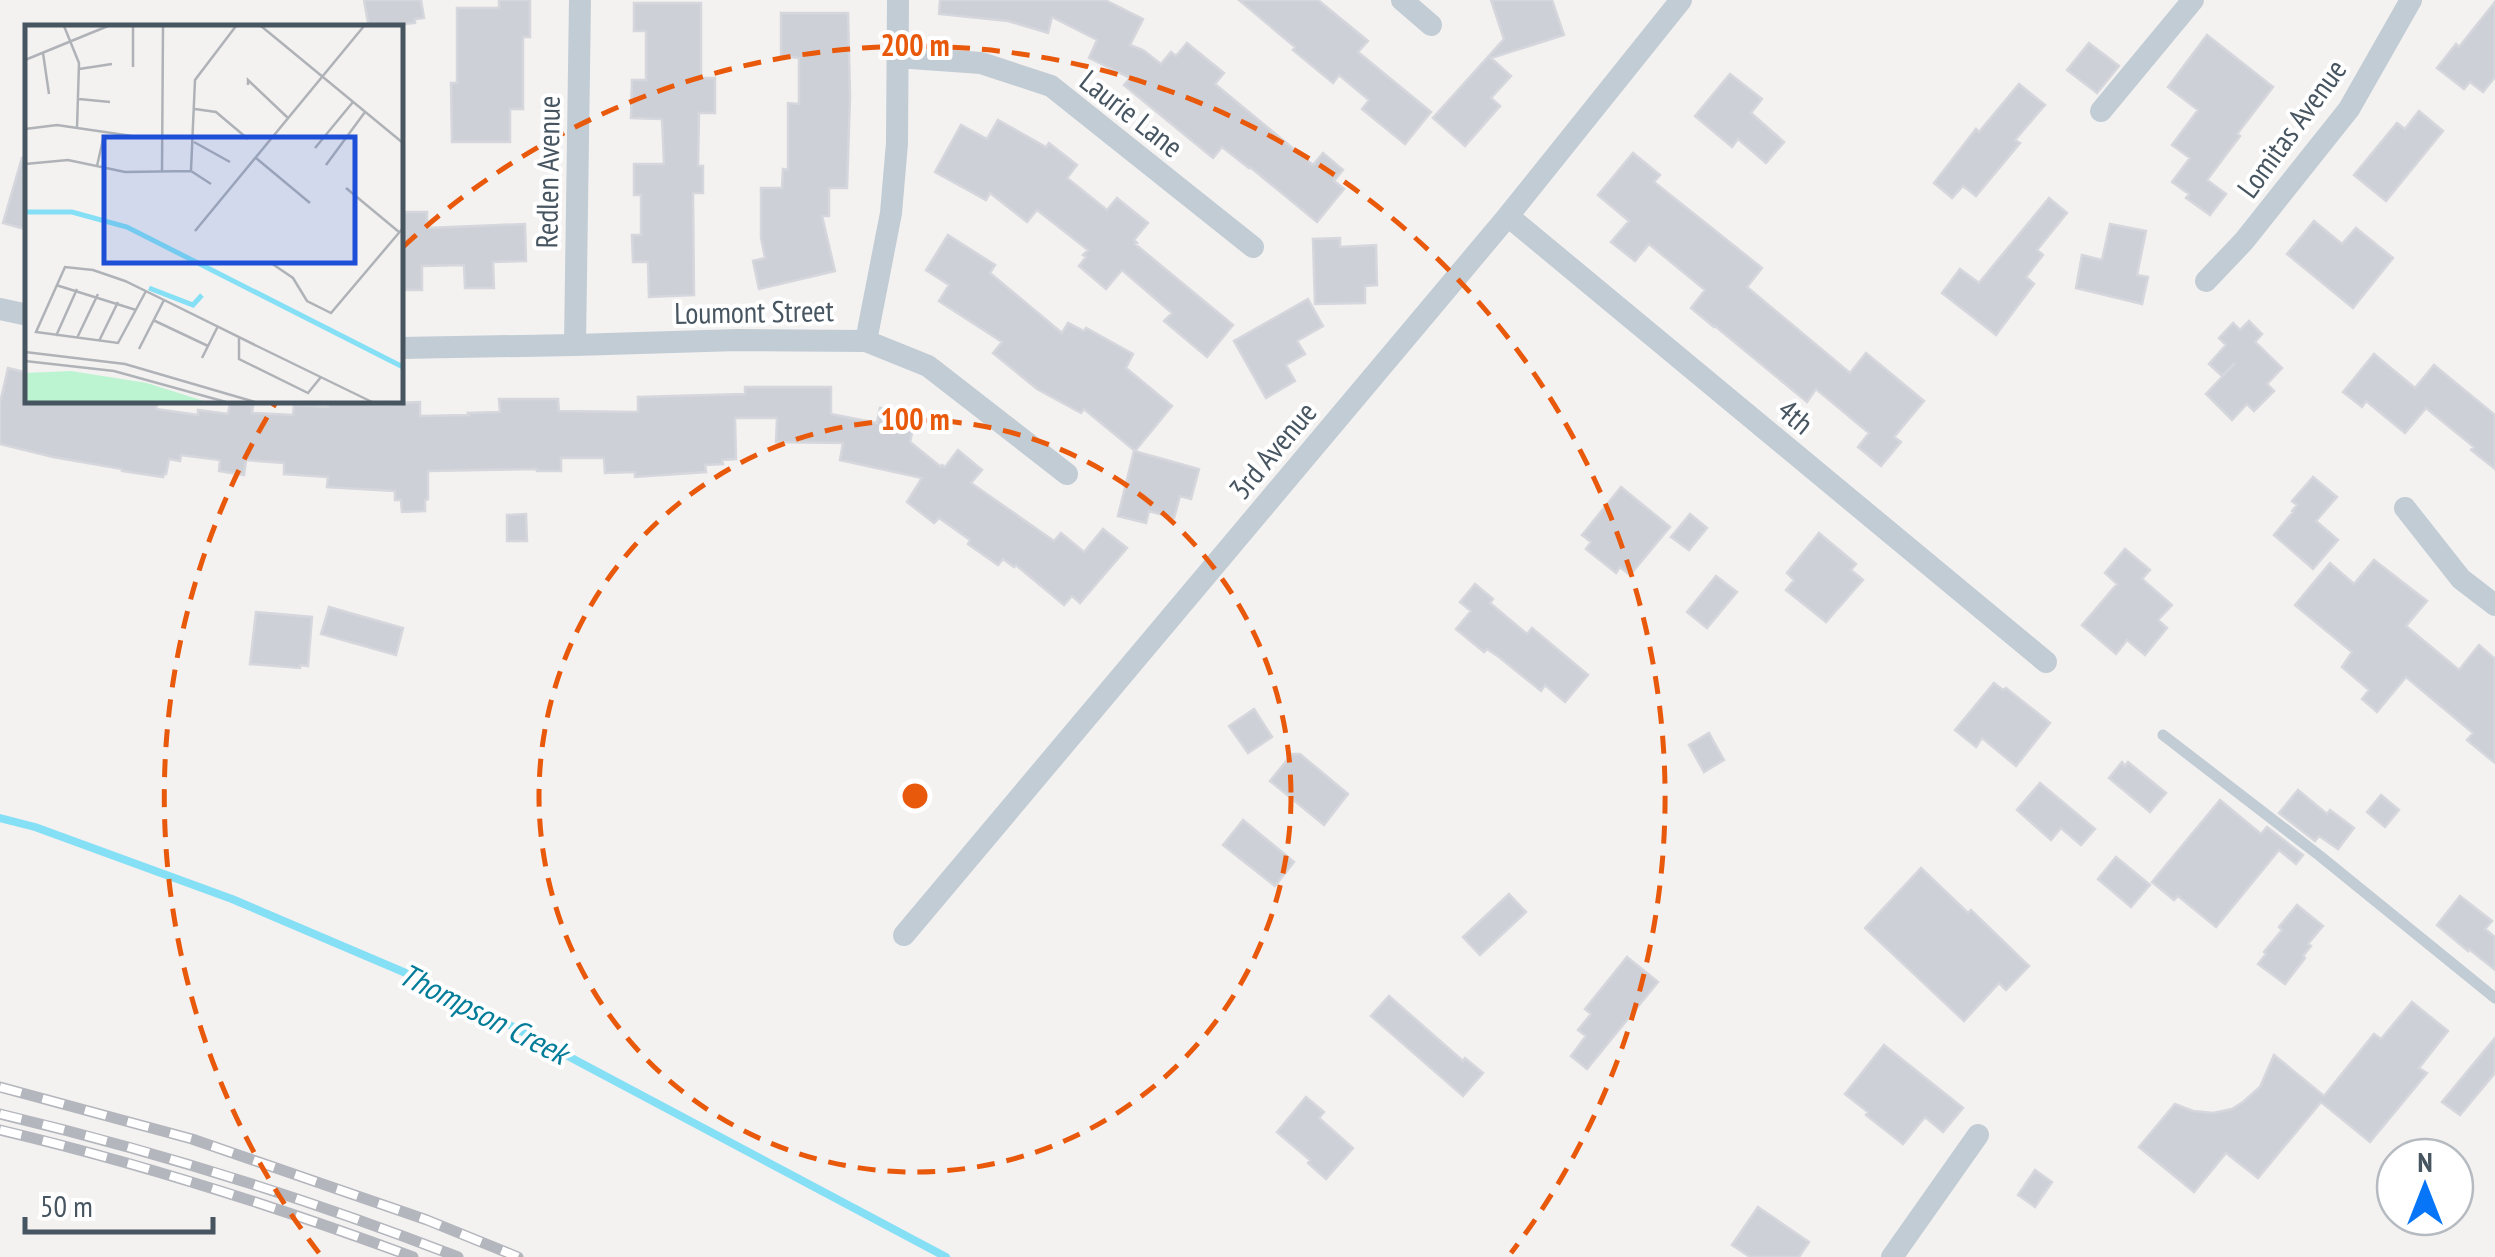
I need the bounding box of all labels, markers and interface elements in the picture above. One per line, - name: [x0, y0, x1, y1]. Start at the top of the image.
- inset map: [25, 25, 402, 402]
- text: 200 m: [880, 25, 950, 64]
- street label: Lomitas Avenue: [2228, 51, 2354, 205]
- street label: Laurie Lane: [1073, 61, 1191, 165]
- street label: Redlen Avenue: [526, 95, 568, 249]
- street label: Loumont Street: [674, 290, 835, 332]
- street label: 4th: [1770, 390, 1822, 442]
- street label: 3rd Avenue: [1220, 393, 1324, 507]
- text: 100 m: [880, 399, 950, 438]
- centre of rings: [897, 778, 933, 814]
- water label: Thompson Creek: [392, 953, 579, 1075]
- north arrow: [2375, 1137, 2475, 1237]
- text: N: [2417, 1143, 2433, 1180]
- scale bar: [25, 1172, 212, 1234]
- text: 50 m: [40, 1186, 93, 1225]

